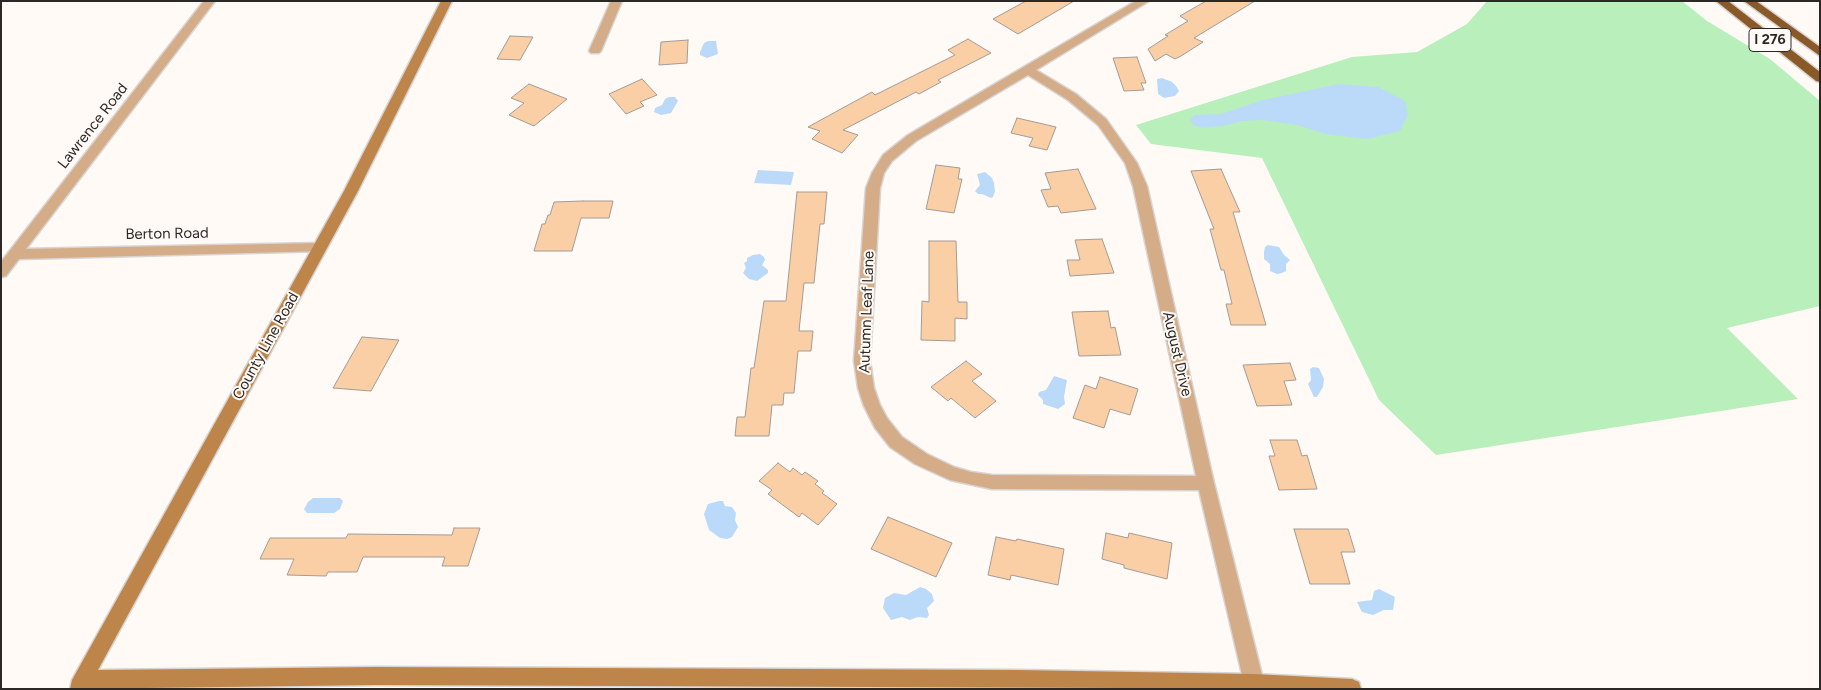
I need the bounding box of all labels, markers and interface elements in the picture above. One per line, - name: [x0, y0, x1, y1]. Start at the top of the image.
- road number: I 276: [1749, 28, 1791, 52]
- street label: Lawrence Road: [54, 80, 132, 172]
- street label: Berton Road: [125, 224, 209, 244]
- street label: Autumn Leaf Lane: [856, 251, 878, 373]
- street label: County Line Road: [229, 289, 303, 403]
- street label: August Drive: [1158, 310, 1196, 398]

